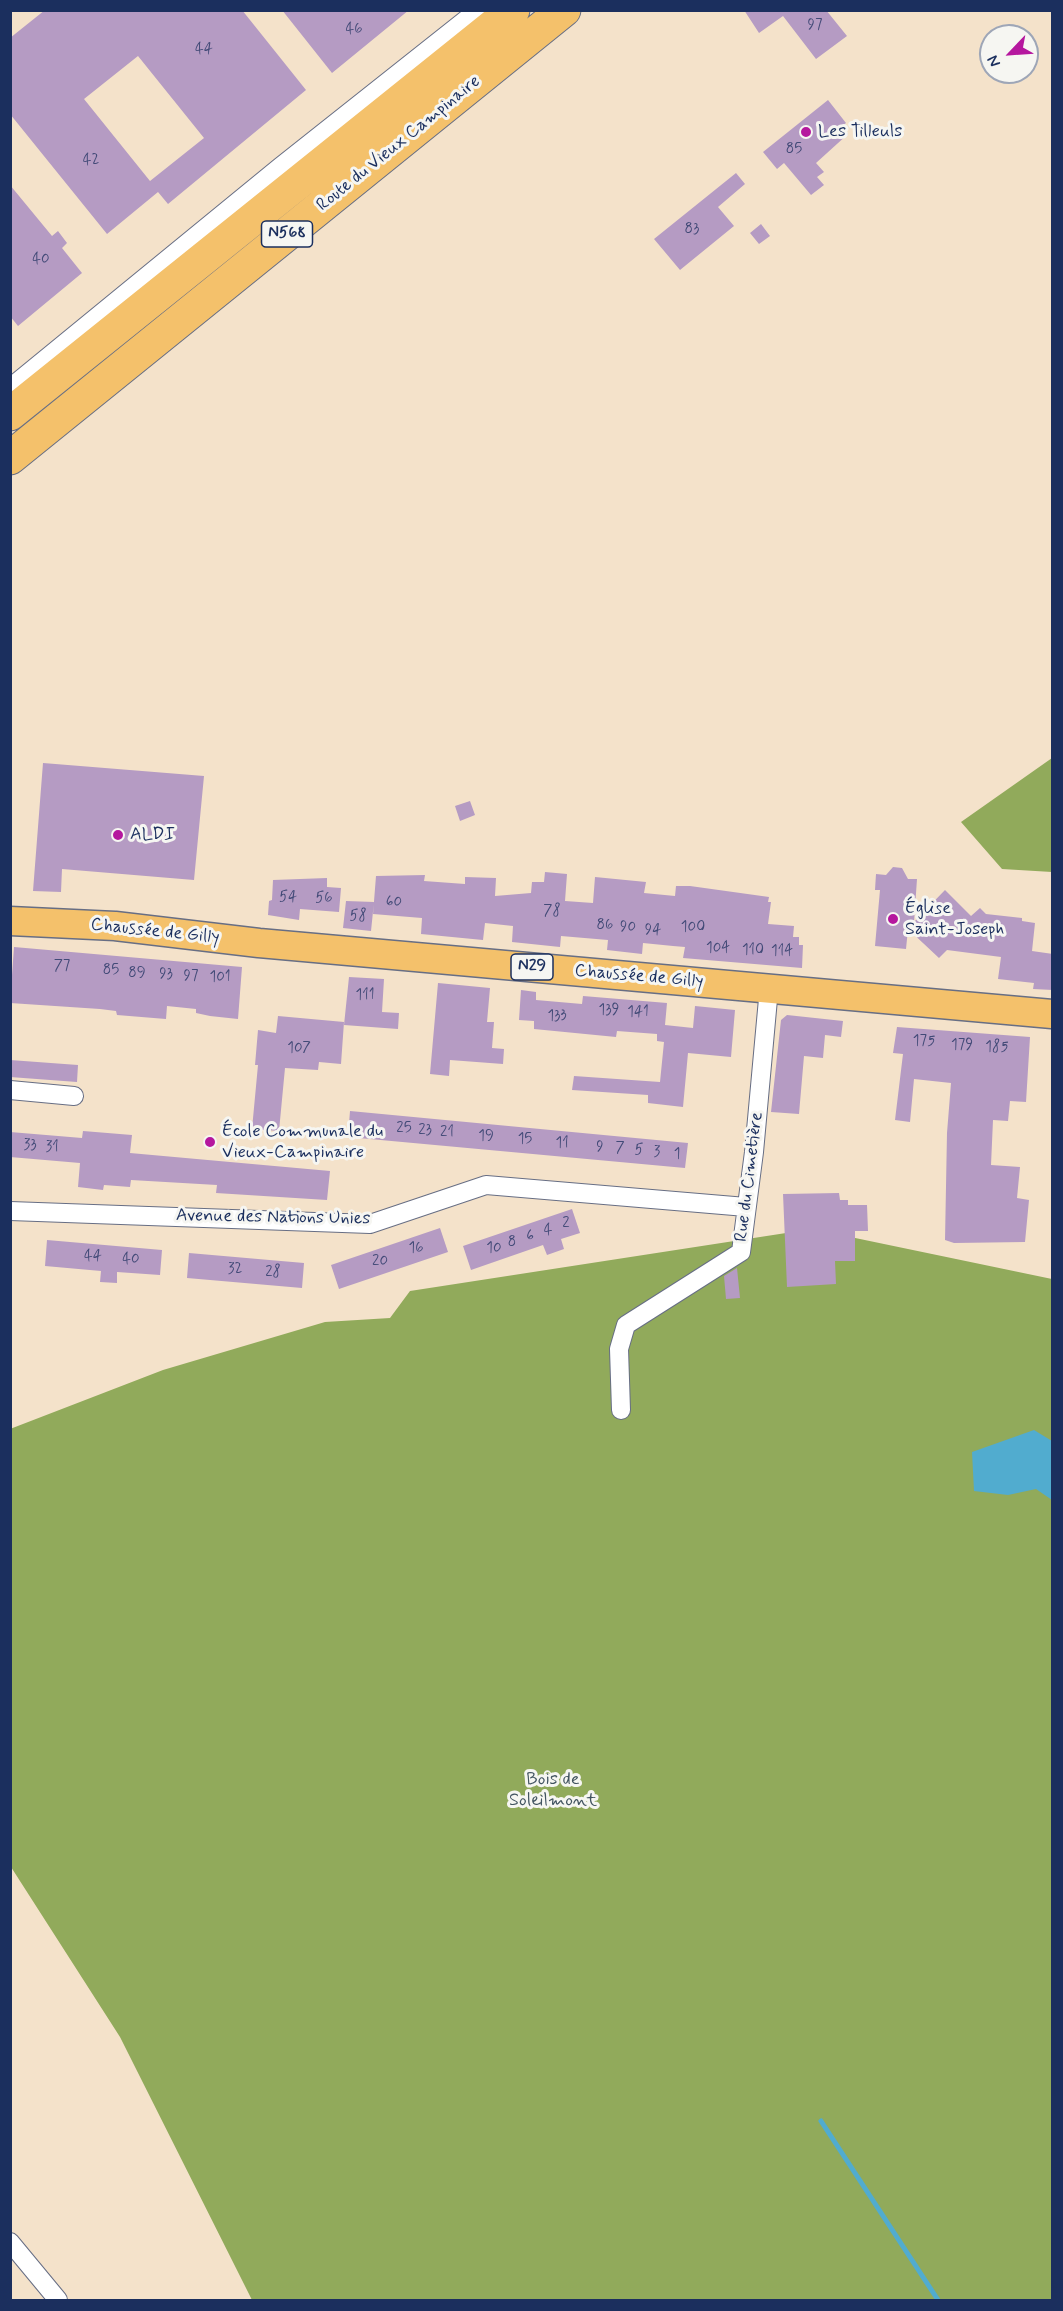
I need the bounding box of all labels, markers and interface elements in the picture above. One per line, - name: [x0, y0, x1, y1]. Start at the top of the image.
- house number: 97: [808, 17, 822, 35]
- house number: 46: [345, 21, 363, 39]
- north arrow: [979, 24, 1039, 84]
- house number: 44: [195, 41, 213, 59]
- text: N: [982, 52, 1006, 70]
- street label: Route du Vieux Campinaire: [313, 71, 485, 217]
- place label: Les Tilleuls: [818, 121, 902, 143]
- marker: Les Tilleuls: [799, 125, 813, 139]
- house number: 85: [786, 141, 802, 159]
- house number: 42: [83, 152, 99, 170]
- road number: N568: [262, 221, 312, 247]
- house number: 83: [685, 221, 699, 239]
- house number: 40: [32, 251, 50, 269]
- place label: ALDI: [130, 824, 175, 846]
- marker: ALDI: [111, 828, 125, 842]
- house number: 54: [279, 889, 297, 907]
- house number: 56: [315, 890, 333, 908]
- house number: 60: [386, 894, 402, 912]
- place label: Église Saint-Joseph: [905, 898, 1004, 940]
- house number: 78: [543, 903, 561, 921]
- house number: 58: [349, 908, 367, 926]
- marker: Église Saint-Joseph: [886, 912, 900, 926]
- street label: Chaussée de Gilly: [90, 915, 220, 949]
- house number: 86: [597, 917, 613, 935]
- house number: 90: [620, 919, 636, 937]
- house number: 100: [681, 919, 705, 937]
- house number: 94: [645, 922, 661, 940]
- house number: 104: [706, 940, 730, 958]
- house number: 110: [742, 942, 764, 960]
- house number: 114: [771, 943, 793, 961]
- road number: N29: [511, 954, 553, 980]
- house number: 77: [54, 958, 70, 976]
- street label: Chaussée de Gilly: [574, 961, 704, 993]
- house number: 85: [103, 962, 119, 980]
- house number: 89: [128, 965, 146, 983]
- house number: 93: [159, 966, 173, 984]
- house number: 97: [184, 968, 198, 986]
- house number: 101: [209, 969, 231, 987]
- house number: 111: [356, 987, 374, 1005]
- house number: 139: [599, 1002, 619, 1020]
- house number: 141: [627, 1004, 649, 1022]
- house number: 133: [547, 1008, 567, 1026]
- house number: 175: [913, 1033, 935, 1051]
- house number: 179: [951, 1037, 973, 1055]
- house number: 185: [985, 1039, 1009, 1057]
- house number: 107: [287, 1040, 311, 1058]
- street label: Rue du Cimetière: [731, 1111, 769, 1243]
- house number: 25: [396, 1120, 412, 1138]
- place label: École Communale du Vieux-Campinaire: [222, 1121, 383, 1164]
- house number: 23: [418, 1122, 432, 1140]
- house number: 21: [440, 1124, 454, 1142]
- house number: 19: [478, 1128, 494, 1146]
- house number: 15: [518, 1131, 532, 1149]
- marker: École Communale du Vieux-Campinaire: [203, 1135, 217, 1149]
- house number: 11: [555, 1135, 569, 1153]
- house number: 33: [23, 1137, 37, 1155]
- house number: 31: [45, 1139, 59, 1157]
- house number: 9: [596, 1139, 604, 1157]
- house number: 7: [615, 1140, 625, 1158]
- house number: 5: [635, 1142, 643, 1160]
- house number: 3: [654, 1144, 660, 1162]
- house number: 1: [674, 1146, 680, 1164]
- street label: Avenue des Nations Unies: [176, 1206, 370, 1230]
- house number: 2: [562, 1215, 570, 1233]
- house number: 4: [544, 1222, 552, 1240]
- house number: 6: [526, 1228, 534, 1246]
- house number: 8: [508, 1234, 516, 1252]
- house number: 16: [409, 1240, 423, 1258]
- house number: 10: [486, 1240, 502, 1258]
- house number: 44: [84, 1248, 102, 1266]
- house number: 40: [122, 1251, 140, 1269]
- house number: 20: [372, 1253, 388, 1271]
- house number: 32: [228, 1261, 242, 1279]
- house number: 28: [265, 1264, 281, 1282]
- park label: Bois de Soleilmont: [509, 1769, 597, 1812]

